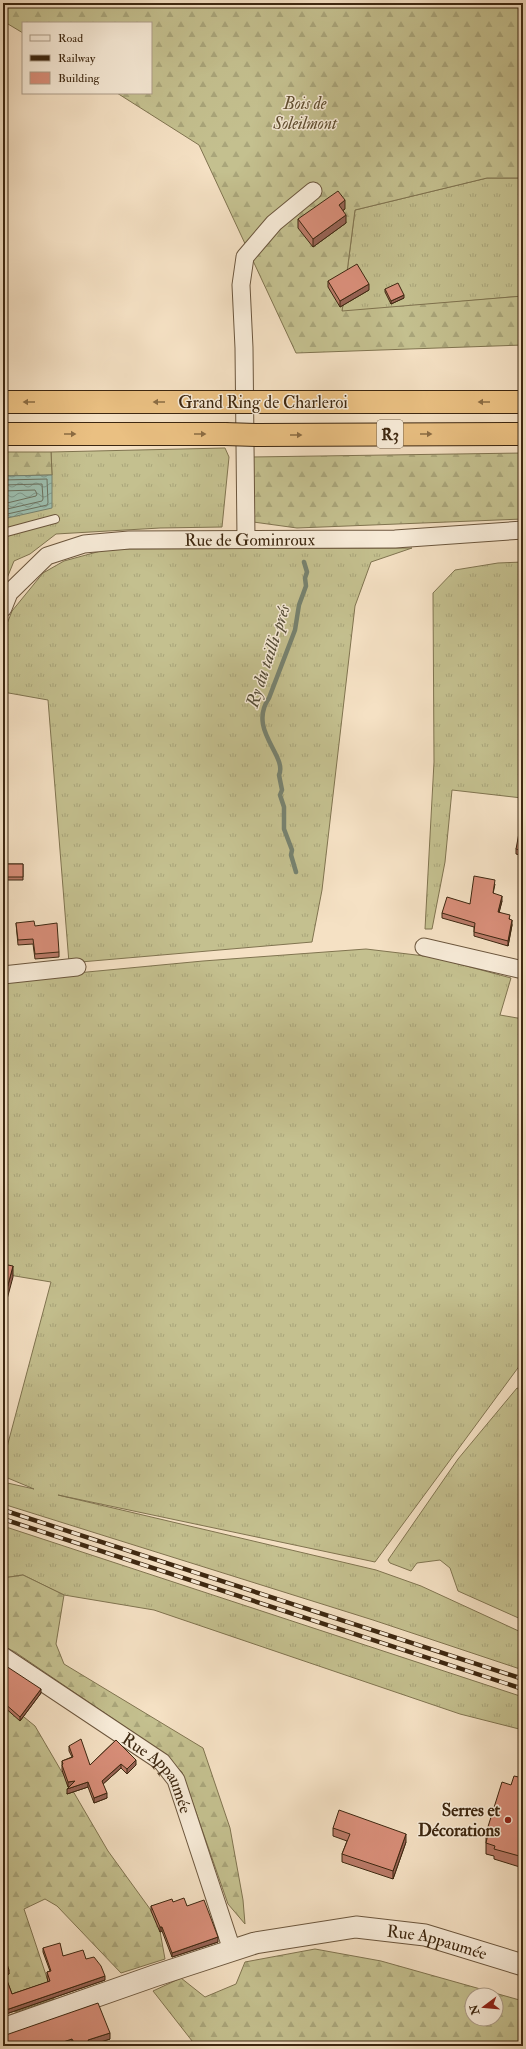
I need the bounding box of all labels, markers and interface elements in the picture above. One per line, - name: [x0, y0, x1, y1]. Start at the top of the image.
- legend: [22, 22, 152, 94]
- text: Road: [58, 31, 83, 46]
- text: Railway: [58, 51, 96, 66]
- text: Building: [58, 71, 101, 86]
- park label: Bois de Soleilmont: [272, 93, 338, 134]
- street label: Grand Ring de Charleroi: [178, 392, 348, 413]
- one-way arrow: [22, 399, 35, 405]
- one-way arrow: [152, 399, 165, 405]
- one-way arrow: [477, 399, 490, 405]
- road number: R3: [377, 420, 403, 448]
- one-way arrow: [64, 431, 77, 437]
- one-way arrow: [194, 431, 207, 437]
- one-way arrow: [420, 431, 433, 437]
- one-way arrow: [290, 432, 303, 438]
- street label: Rue de Gominroux: [185, 529, 315, 551]
- water label: Ry du tailli-prés: [241, 601, 296, 711]
- street label: Rue Appaumée: [118, 1728, 196, 1816]
- place label: Serres et Décorations: [418, 1800, 500, 1841]
- marker: Serres et Décorations: [503, 1815, 513, 1825]
- street label: Rue Appaumée: [386, 1921, 489, 1964]
- north arrow: [464, 1987, 504, 2027]
- text: N: [467, 2002, 483, 2017]

